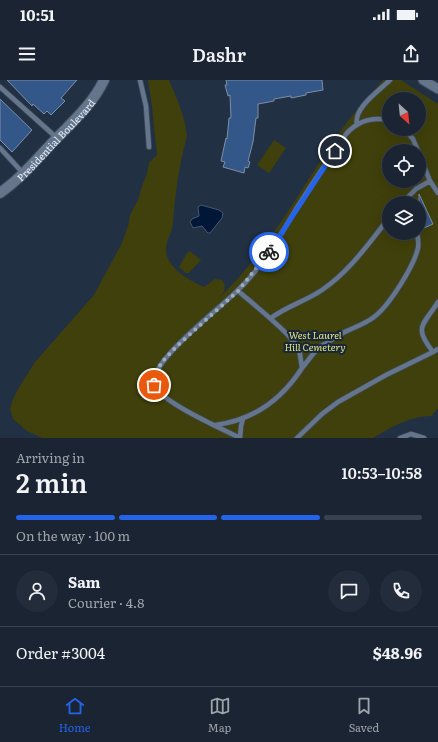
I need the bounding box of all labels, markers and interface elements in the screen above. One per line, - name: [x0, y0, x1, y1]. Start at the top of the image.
- text: 10:51: [20, 3, 55, 26]
- text: Dashr: [192, 41, 246, 68]
- icon: menu: [16, 43, 38, 65]
- icon: share: [400, 43, 422, 65]
- north arrow: [382, 92, 426, 136]
- map controls: [382, 92, 426, 240]
- street label: Presidential Boulevard: [13, 95, 98, 184]
- pin: [318, 134, 352, 168]
- icon: home: [324, 140, 346, 162]
- button: locate: [382, 144, 426, 188]
- button: layers: [382, 196, 426, 240]
- courier: [249, 232, 289, 272]
- icon: bike: [258, 241, 280, 263]
- park label: West Laurel Hill Cemetery: [284, 327, 346, 354]
- pin: [137, 368, 171, 402]
- icon: bag: [143, 374, 165, 396]
- text: Arriving in: [16, 448, 85, 467]
- text: 10:53–10:58: [342, 461, 422, 484]
- text: 2 min: [16, 462, 87, 501]
- text: On the way · 100 m: [16, 526, 130, 545]
- button: person: [16, 570, 58, 612]
- text: Sam: [68, 570, 101, 593]
- button: chat: [328, 570, 370, 612]
- button: phone: [380, 570, 422, 612]
- text: Courier · 4.8: [68, 593, 144, 612]
- text: Order #3004: [16, 641, 105, 664]
- text: $48.96: [373, 641, 422, 664]
- tab: Home: [59, 695, 90, 735]
- tab: Map: [208, 695, 231, 735]
- tab: Saved: [349, 695, 379, 735]

